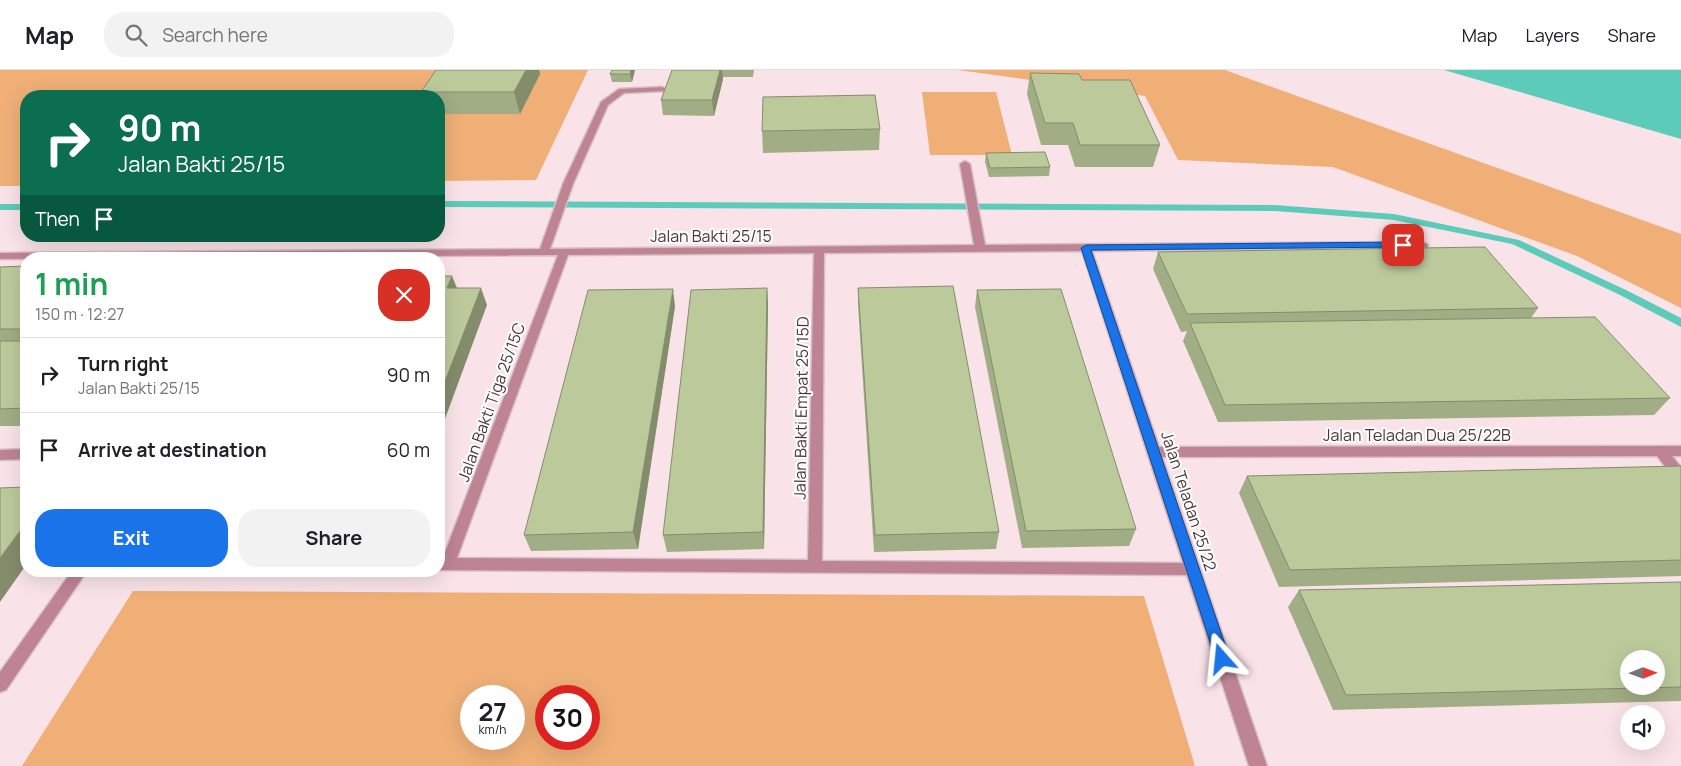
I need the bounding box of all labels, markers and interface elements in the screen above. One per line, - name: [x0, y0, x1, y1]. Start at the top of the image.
- search box: [104, 12, 454, 57]
- text: Map: [25, 18, 74, 51]
- icon: search: [122, 21, 150, 49]
- text: Search here: [162, 22, 268, 48]
- text: Map: [1462, 23, 1497, 47]
- text: Layers: [1525, 23, 1579, 47]
- text: Share: [1607, 23, 1656, 47]
- text: 90 m: [118, 104, 201, 152]
- icon: right: [35, 110, 100, 175]
- text: Jalan Bakti 25/15: [118, 149, 285, 179]
- icon: arrive: [90, 205, 118, 233]
- text: Then: [35, 206, 80, 232]
- pin: [1382, 224, 1424, 266]
- street label: Jalan Bakti 25/15: [650, 225, 772, 247]
- icon: arrive: [1389, 231, 1417, 259]
- text: 1 min: [35, 263, 108, 304]
- button: close: [378, 269, 430, 321]
- text: 150 m · 12:27: [35, 303, 124, 325]
- street label: Jalan Bakti Empat 25/15D: [788, 316, 814, 500]
- street label: Jalan Bakti Tiga 25/15C: [452, 319, 530, 485]
- text: Turn right: [78, 351, 168, 377]
- icon: right: [35, 361, 63, 389]
- text: 90 m: [387, 362, 430, 388]
- text: Jalan Bakti 25/15: [78, 377, 200, 399]
- street label: Jalan Teladan Dua 25/22B: [1323, 424, 1511, 446]
- street label: Jalan Teladan 25/22: [1156, 428, 1222, 574]
- icon: arrive: [35, 436, 63, 464]
- text: Arrive at destination: [78, 437, 267, 463]
- text: 60 m: [387, 437, 430, 463]
- button: Exit: [35, 509, 228, 567]
- button: Share: [238, 509, 430, 567]
- position arrow: [1195, 632, 1247, 684]
- north arrow: [1620, 650, 1665, 695]
- map controls: [1620, 650, 1665, 750]
- speed limit sign: 30: [535, 685, 600, 750]
- text: 27: [478, 694, 507, 729]
- button: sound: [1620, 705, 1665, 750]
- text: km/h: [479, 721, 506, 738]

